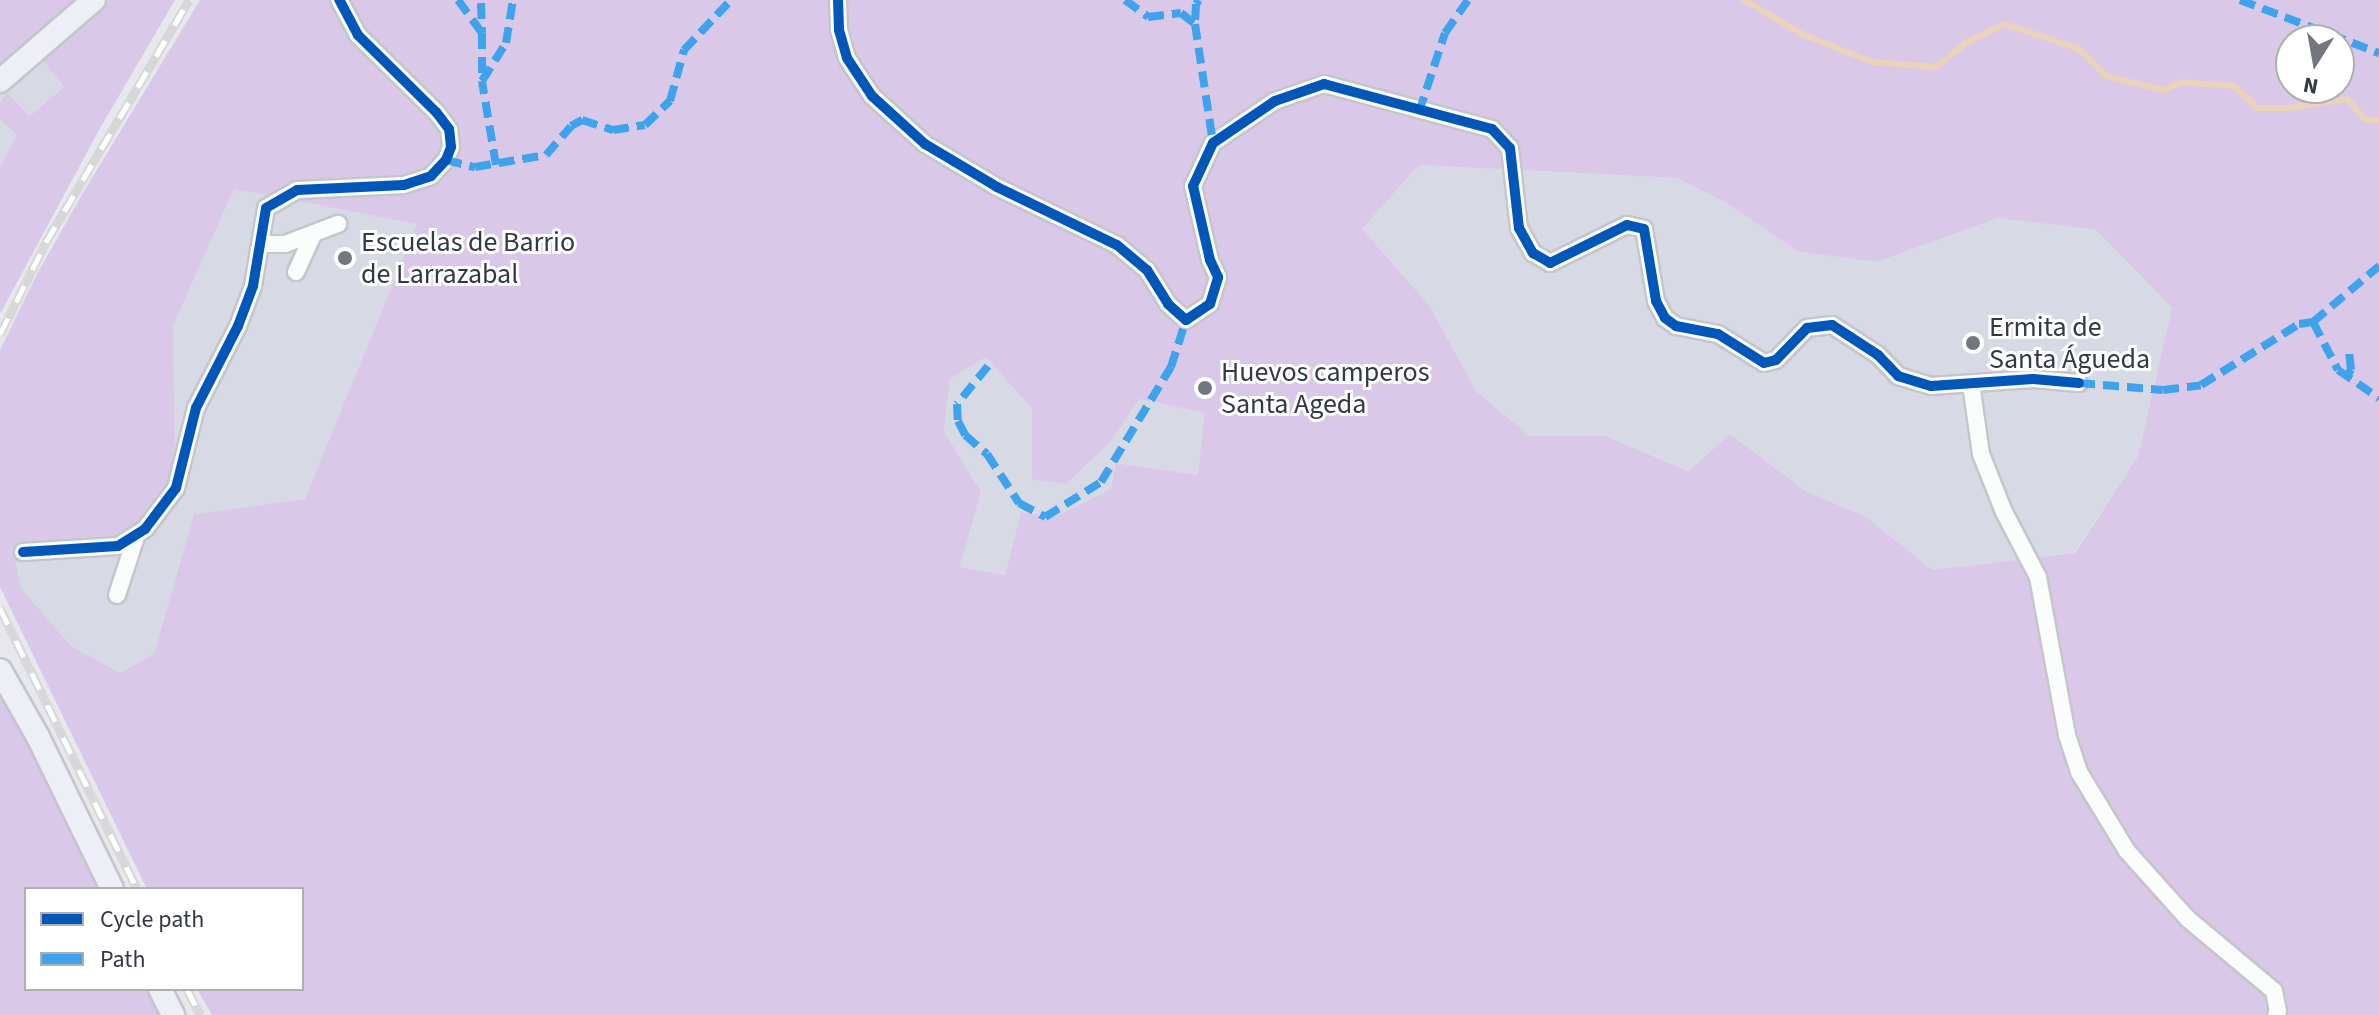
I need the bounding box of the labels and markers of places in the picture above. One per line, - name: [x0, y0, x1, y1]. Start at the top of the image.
- place label: Escuelas de Barrio de Larrazabal: [361, 225, 575, 291]
- marker: Escuelas de Barrio de Larrazabal: [336, 249, 354, 267]
- place label: Ermita de Santa Águeda: [1989, 310, 2150, 376]
- marker: Ermita de Santa Águeda: [1964, 334, 1982, 352]
- place label: Huevos camperos Santa Ageda: [1221, 355, 1429, 421]
- marker: Huevos camperos Santa Ageda: [1196, 379, 1214, 397]

